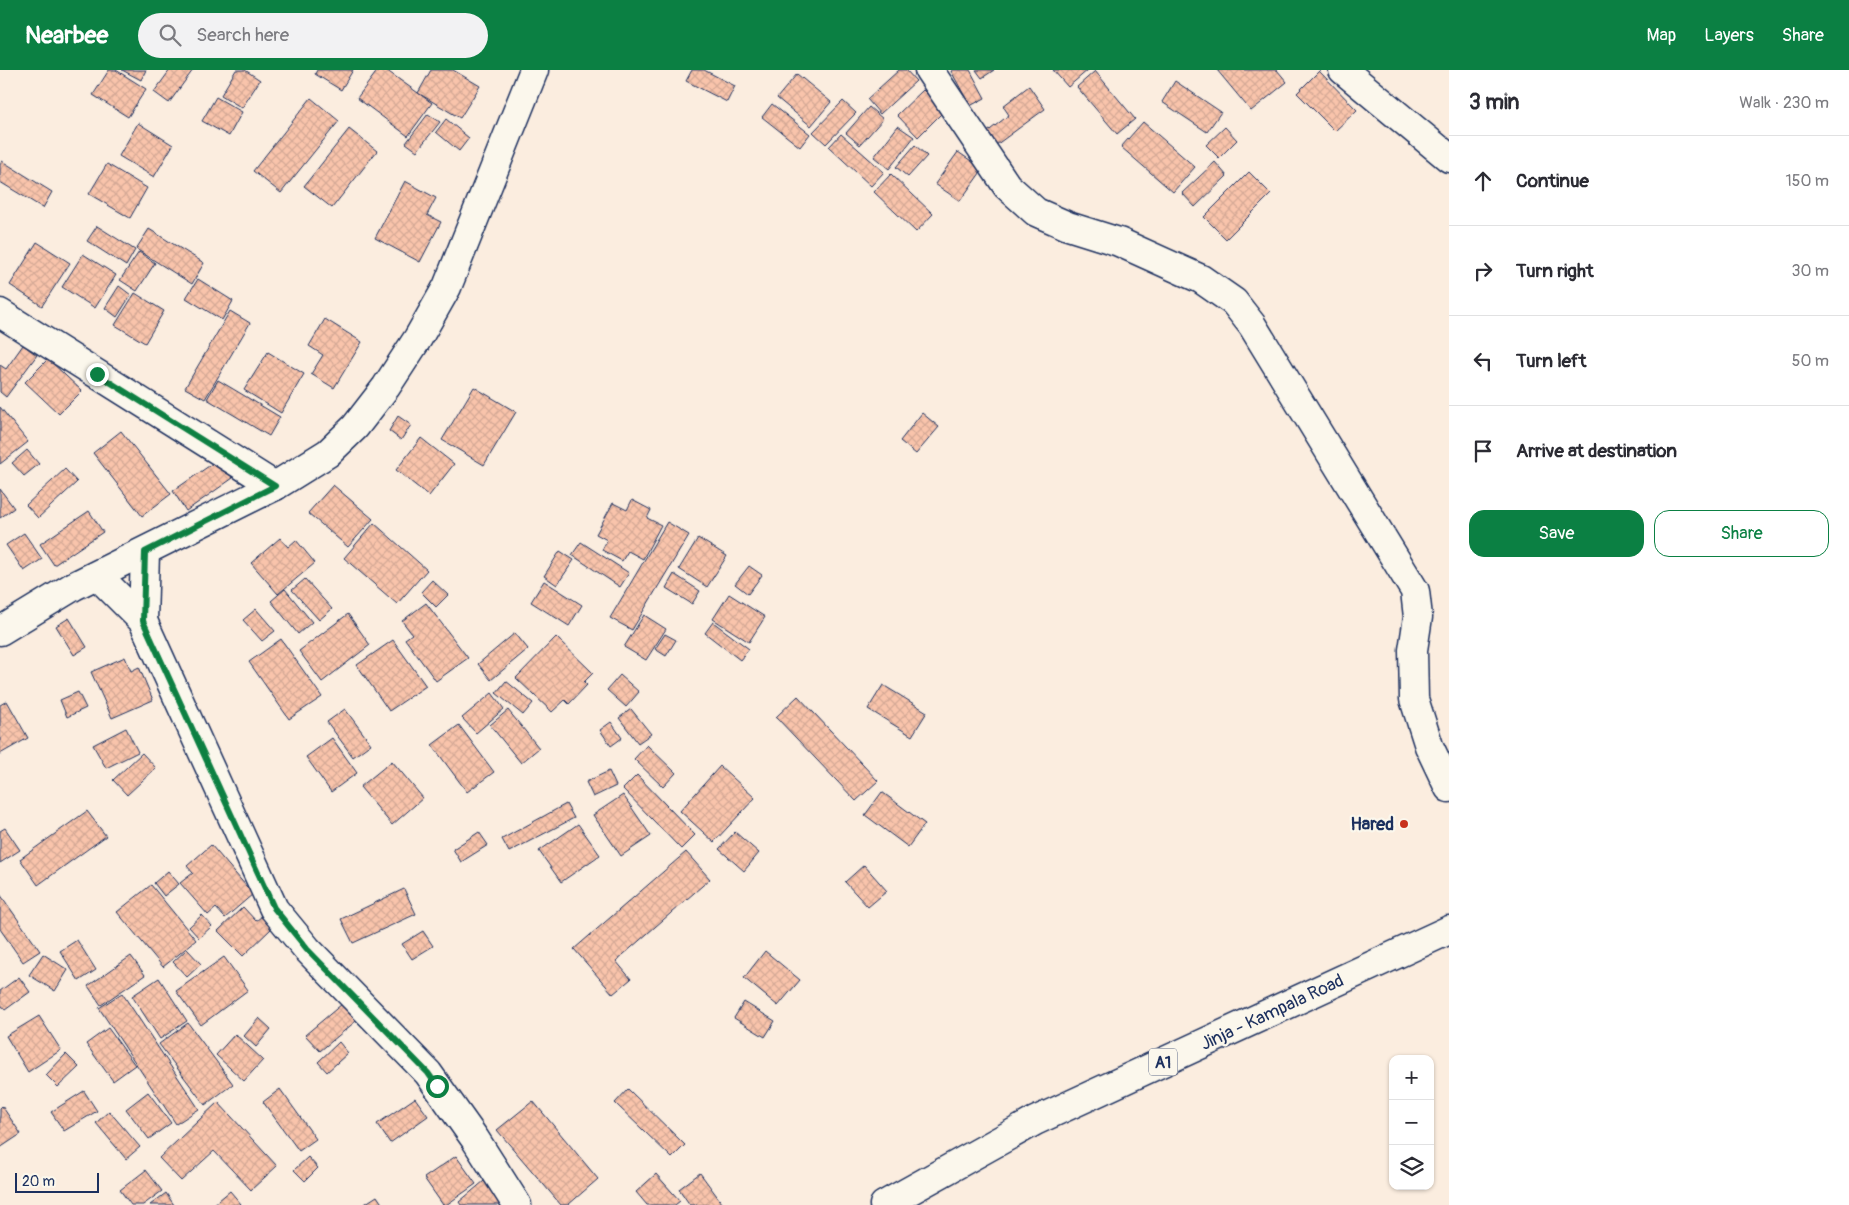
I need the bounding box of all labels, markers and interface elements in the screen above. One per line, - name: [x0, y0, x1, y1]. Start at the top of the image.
- search box: [138, 13, 488, 58]
- text: Nearbee: [25, 21, 108, 50]
- icon: search: [156, 21, 184, 49]
- text: Search here: [196, 23, 289, 47]
- text: Map: [1647, 24, 1676, 47]
- text: Layers: [1704, 24, 1754, 47]
- text: Share: [1782, 24, 1824, 47]
- text: 3 min: [1469, 89, 1519, 116]
- text: Walk · 230 m: [1739, 93, 1829, 113]
- icon: ahead: [1469, 167, 1497, 195]
- text: Continue: [1516, 169, 1589, 193]
- text: 150 m: [1785, 171, 1829, 191]
- icon: right: [1469, 257, 1497, 285]
- text: Turn right: [1516, 259, 1594, 283]
- text: 30 m: [1791, 261, 1829, 281]
- icon: left: [1469, 347, 1497, 375]
- text: Turn left: [1516, 349, 1586, 373]
- text: 50 m: [1792, 351, 1829, 371]
- route end: [86, 363, 109, 386]
- icon: arrive: [1469, 437, 1497, 465]
- text: Arrive at destination: [1516, 439, 1677, 463]
- button: Save: [1469, 510, 1644, 557]
- button: Share: [1654, 510, 1829, 557]
- place label: Hared: [1350, 813, 1394, 836]
- marker: Hared: [1398, 818, 1410, 830]
- street label: Jinja - Kampala Road: [1197, 969, 1348, 1056]
- road number: A1: [1149, 1049, 1177, 1076]
- map controls: [1389, 1055, 1434, 1190]
- button: +: [1389, 1055, 1434, 1100]
- route start: [426, 1075, 449, 1098]
- button: −: [1389, 1100, 1434, 1145]
- button: layers: [1389, 1145, 1434, 1190]
- scale bar: [15, 1170, 99, 1193]
- text: 20 m: [22, 1173, 55, 1190]

